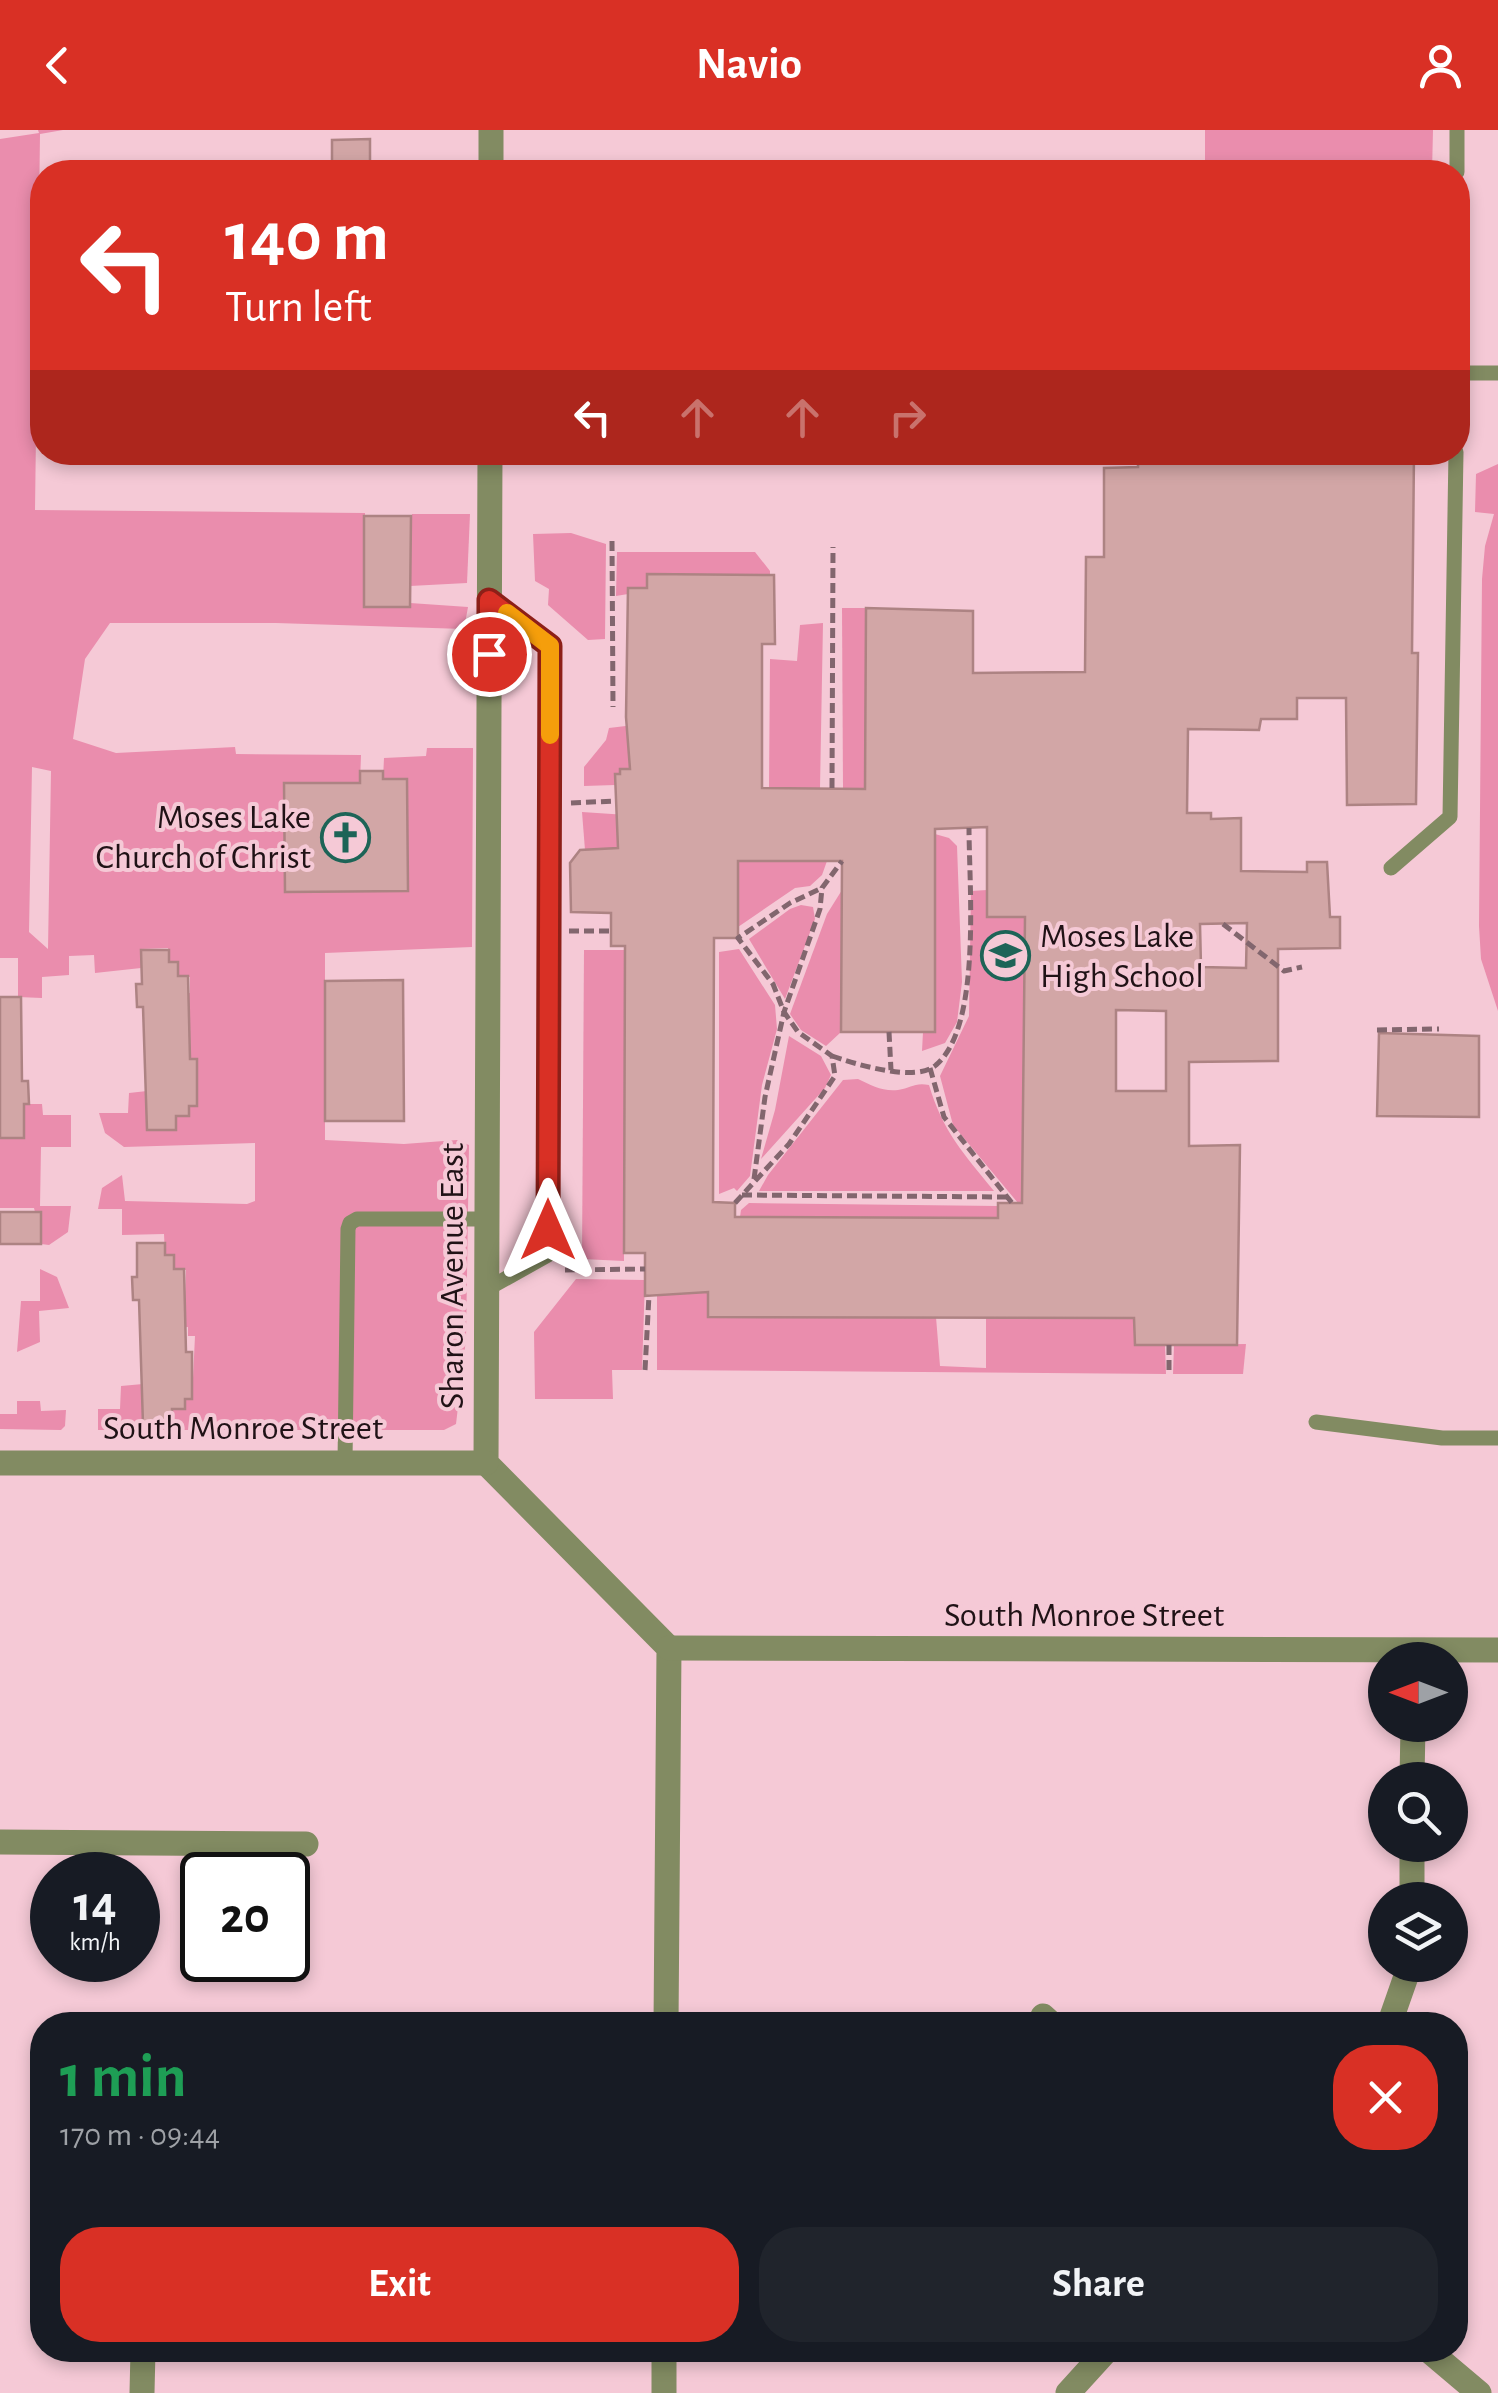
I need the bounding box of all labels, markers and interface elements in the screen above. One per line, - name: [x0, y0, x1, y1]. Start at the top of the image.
- icon: back: [30, 38, 85, 93]
- icon: person: [1413, 38, 1468, 93]
- text: Navio: [696, 42, 802, 87]
- icon: left: [60, 200, 190, 330]
- text: 140 m: [225, 203, 389, 273]
- text: Turn left: [225, 285, 372, 330]
- icon: left: [565, 390, 620, 445]
- icon: ahead: [670, 390, 725, 445]
- icon: ahead: [775, 390, 830, 445]
- icon: right: [880, 390, 935, 445]
- pin: [447, 612, 532, 697]
- icon: arrive: [462, 627, 517, 682]
- place label: Moses Lake Church of Christ: [96, 800, 311, 875]
- church icon: Moses Lake Church of Christ: [320, 811, 372, 863]
- place label: Moses Lake High School: [1040, 919, 1204, 994]
- school or university icon: Moses Lake High School: [979, 930, 1031, 982]
- street label: Sharon Avenue East: [435, 1143, 470, 1409]
- position arrow: [496, 1178, 600, 1282]
- street label: South Monroe Street: [103, 1411, 383, 1446]
- street label: South Monroe Street: [944, 1598, 1224, 1633]
- north arrow: [1368, 1642, 1468, 1742]
- map controls: [1368, 1642, 1468, 1982]
- button: search: [1368, 1762, 1468, 1862]
- speed limit sign: 20: [180, 1852, 310, 1982]
- text: 14: [73, 1880, 117, 1930]
- button: layers: [1368, 1882, 1468, 1982]
- text: km/h: [69, 1930, 121, 1955]
- button: close: [1333, 2045, 1438, 2150]
- text: 1 min: [60, 2048, 186, 2108]
- text: 170 m · 09:44: [60, 2119, 220, 2151]
- button: Exit: [60, 2227, 739, 2342]
- button: Share: [759, 2227, 1438, 2342]

